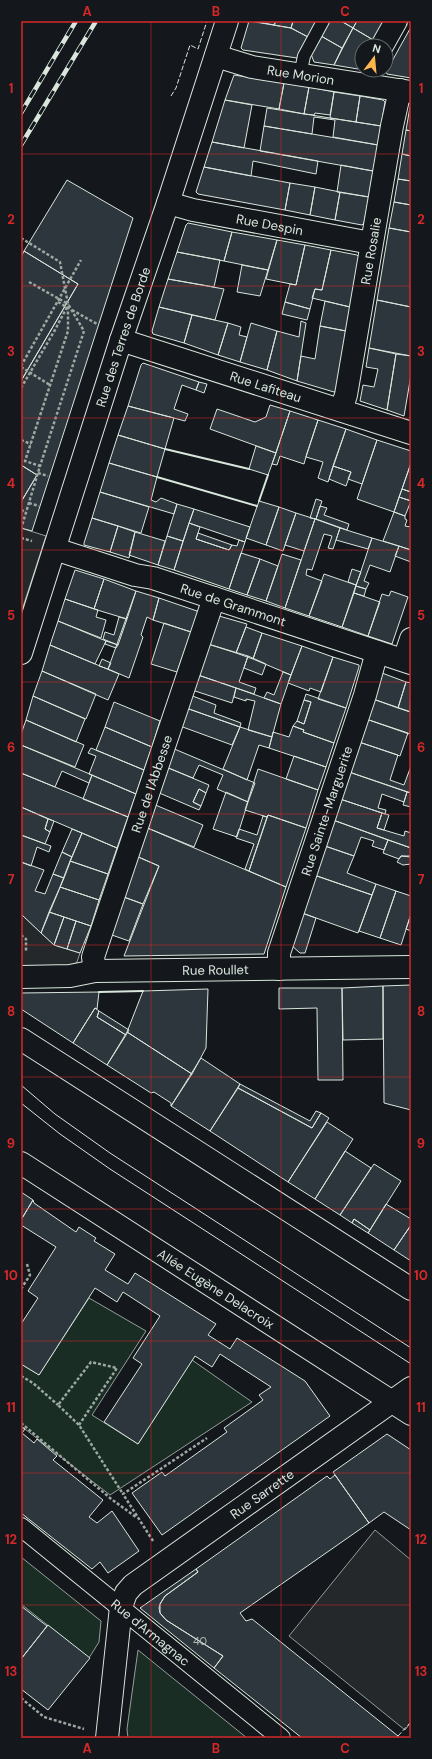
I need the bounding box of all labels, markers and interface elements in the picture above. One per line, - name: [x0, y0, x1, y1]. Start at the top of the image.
- text: A: [82, 3, 92, 20]
- text: B: [212, 3, 220, 20]
- text: C: [340, 3, 350, 20]
- north arrow: [354, 38, 394, 78]
- text: N: [371, 41, 383, 56]
- street label: Rue Morion: [266, 61, 336, 89]
- text: 1: [9, 80, 13, 97]
- text: 1: [419, 80, 423, 97]
- street label: Rue Despin: [235, 210, 304, 239]
- text: 2: [7, 211, 15, 228]
- text: 2: [417, 211, 425, 228]
- street label: Rue Rosalie: [357, 216, 385, 286]
- street label: Rue des Terres de Borde: [92, 265, 154, 409]
- text: 3: [7, 343, 15, 360]
- text: 3: [417, 343, 425, 360]
- street label: Rue Lafiteau: [228, 367, 303, 406]
- text: 4: [7, 475, 15, 492]
- text: 4: [417, 475, 425, 492]
- street label: Rue de Grammont: [178, 580, 288, 630]
- text: 5: [7, 607, 15, 624]
- text: 5: [417, 607, 425, 624]
- street label: Rue de l'Abbesse: [128, 733, 176, 835]
- text: 6: [7, 739, 15, 756]
- text: 6: [417, 739, 425, 756]
- street label: Rue Sainte-Marguerite: [297, 744, 356, 878]
- text: 7: [8, 871, 15, 888]
- text: 7: [418, 871, 425, 888]
- street label: Rue Roullet: [182, 961, 249, 979]
- text: 8: [7, 1003, 15, 1020]
- text: 8: [417, 1003, 425, 1020]
- text: 9: [7, 1135, 15, 1152]
- text: 9: [417, 1135, 425, 1152]
- street label: Allée Eugène Delacroix: [154, 1245, 278, 1333]
- text: 10: [4, 1267, 18, 1284]
- text: 10: [414, 1267, 428, 1284]
- text: 11: [6, 1399, 16, 1416]
- text: 11: [416, 1399, 426, 1416]
- street label: Rue Sarrette: [227, 1466, 297, 1523]
- text: 12: [5, 1531, 17, 1548]
- text: 12: [415, 1531, 427, 1548]
- street label: Rue d'Armagnac: [107, 1596, 193, 1670]
- house number: 40: [193, 1634, 207, 1648]
- text: 13: [5, 1663, 17, 1680]
- text: 13: [415, 1663, 427, 1680]
- text: A: [82, 1740, 92, 1757]
- text: B: [212, 1740, 220, 1757]
- text: C: [340, 1740, 350, 1757]

